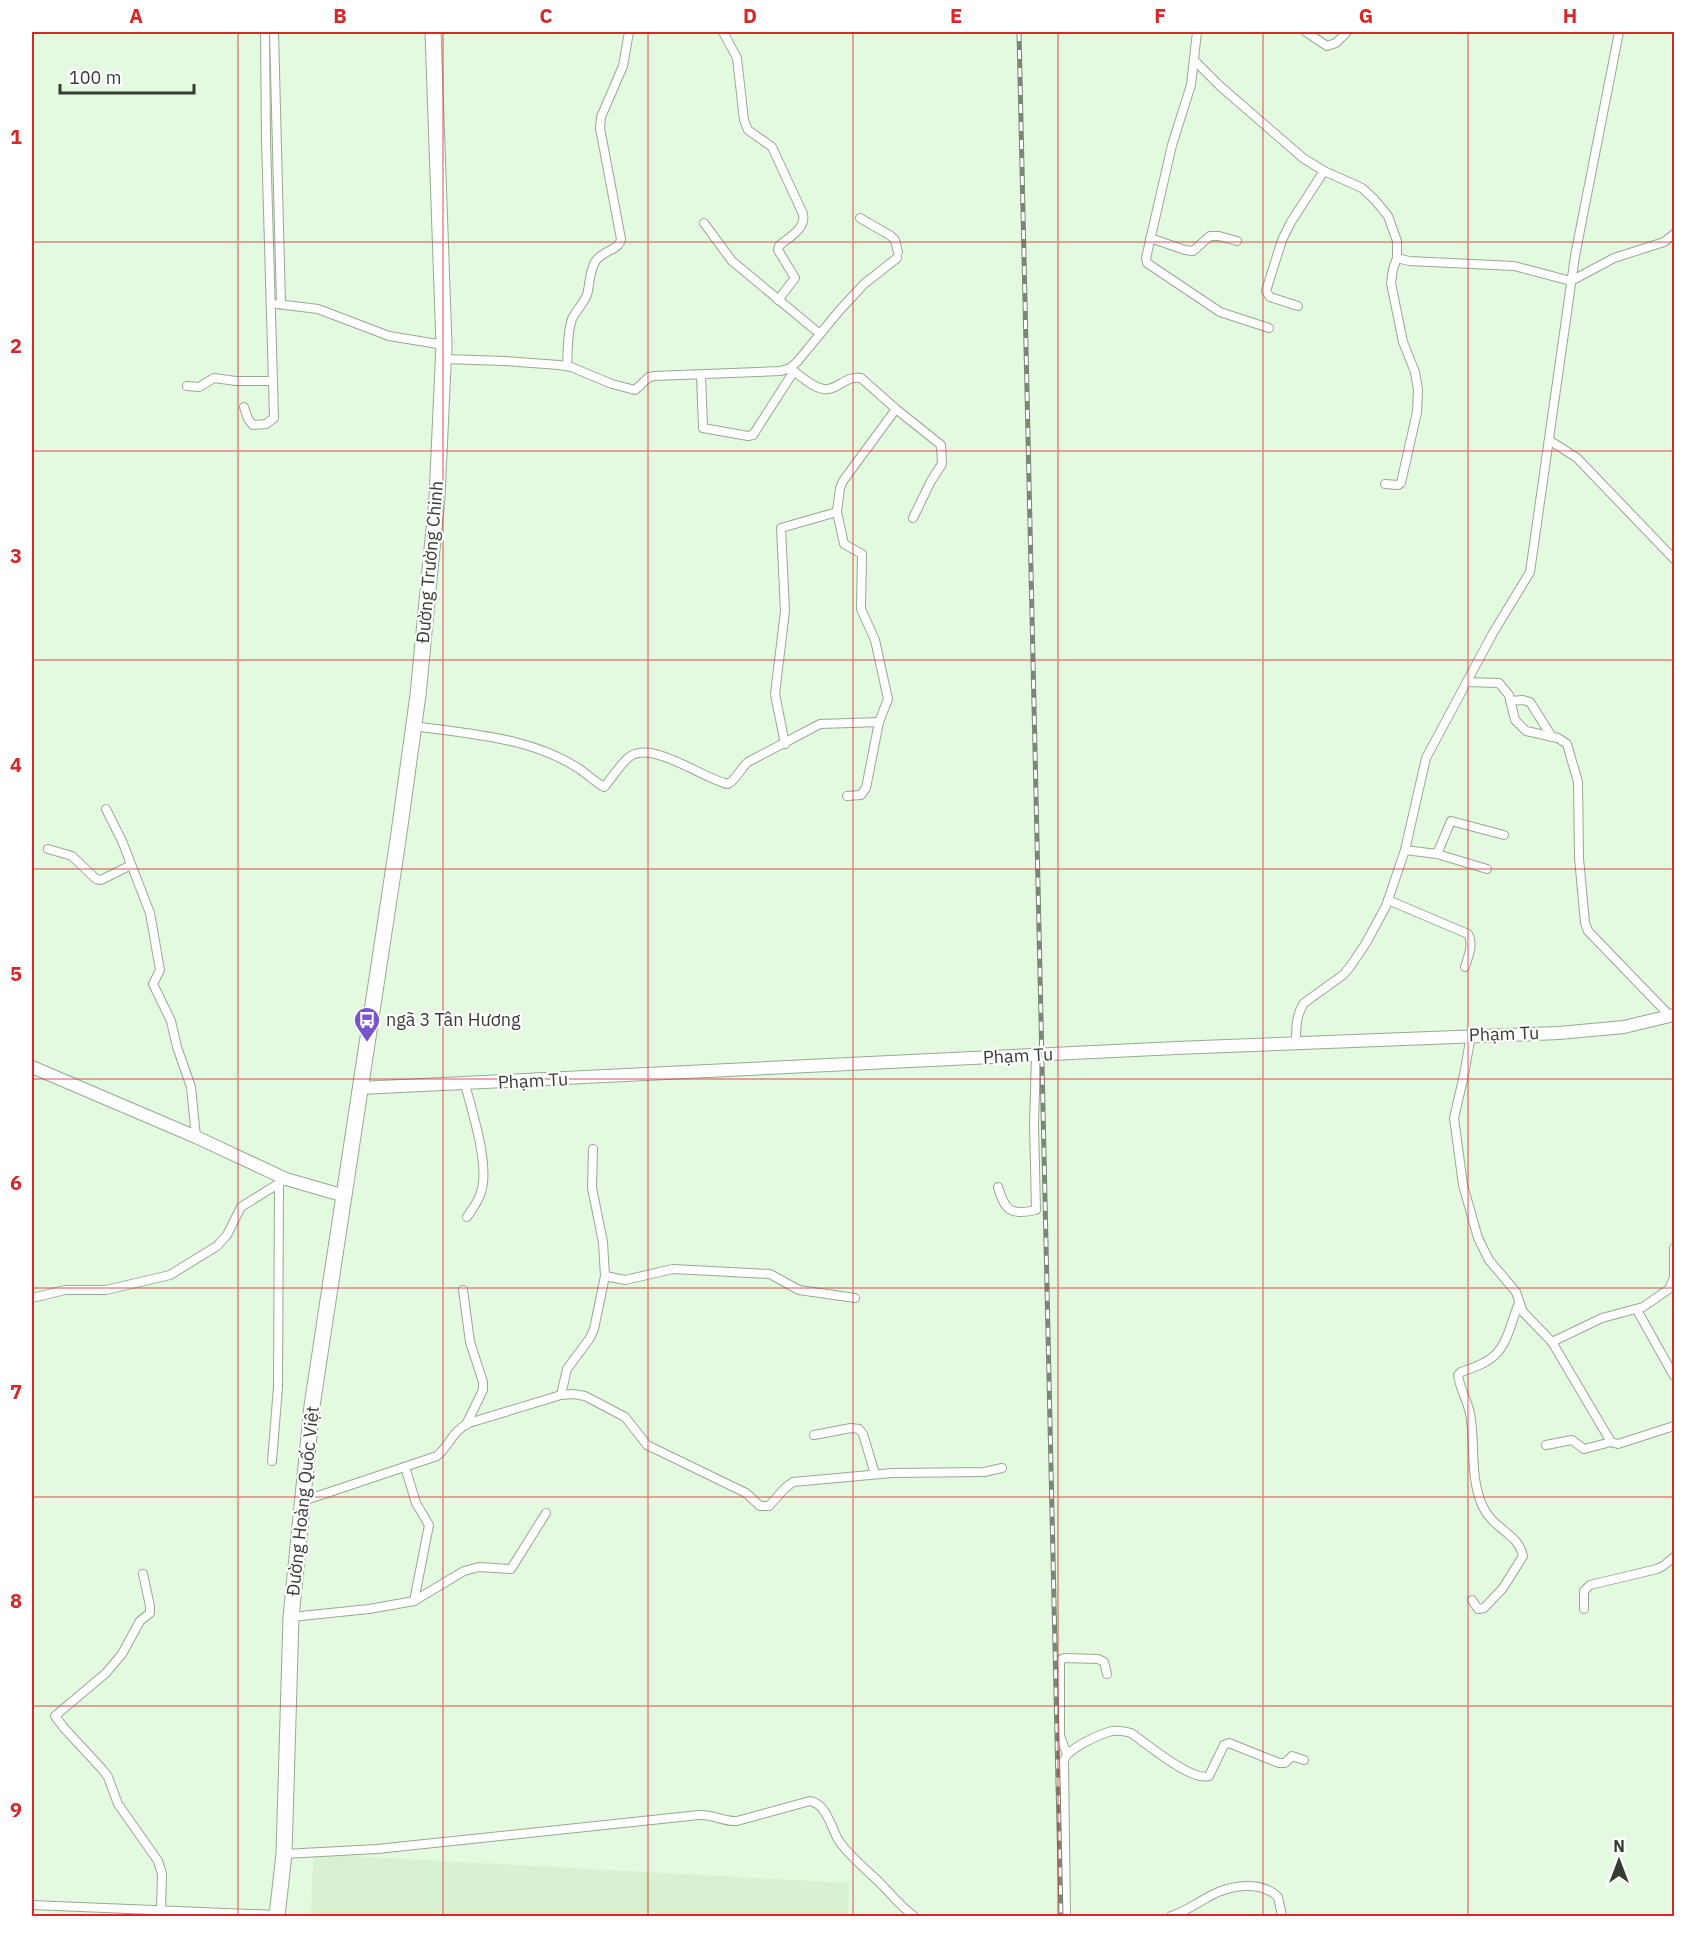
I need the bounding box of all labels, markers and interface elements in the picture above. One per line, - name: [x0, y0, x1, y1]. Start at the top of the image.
- text: A: [129, 2, 143, 29]
- text: B: [333, 2, 347, 29]
- text: C: [539, 2, 553, 29]
- text: D: [743, 2, 757, 29]
- text: E: [950, 2, 962, 29]
- text: F: [1154, 2, 1166, 29]
- text: G: [1359, 2, 1373, 29]
- text: H: [1563, 2, 1577, 29]
- scale bar: [60, 57, 194, 95]
- text: 100 m: [69, 66, 121, 89]
- text: 1: [10, 123, 22, 150]
- text: 2: [10, 332, 22, 359]
- street label: Đường Trường Chinh: [411, 480, 448, 644]
- text: 3: [10, 542, 22, 569]
- text: 4: [10, 751, 22, 778]
- text: 5: [10, 960, 22, 987]
- bus stop icon: ngã 3 Tân Hương: [352, 1005, 382, 1043]
- place label: ngã 3 Tân Hương: [386, 1008, 521, 1031]
- street label: Phạm Tu: [1468, 1021, 1540, 1046]
- street label: Phạm Tu: [982, 1042, 1054, 1069]
- street label: Phạm Tu: [497, 1067, 569, 1094]
- text: 6: [10, 1169, 22, 1196]
- text: 7: [10, 1378, 22, 1405]
- street label: Đường Hoàng Quốc Việt: [281, 1405, 324, 1597]
- text: 8: [10, 1587, 22, 1614]
- text: 9: [10, 1796, 22, 1823]
- north arrow: [1589, 1831, 1649, 1891]
- text: N: [1613, 1836, 1625, 1856]

